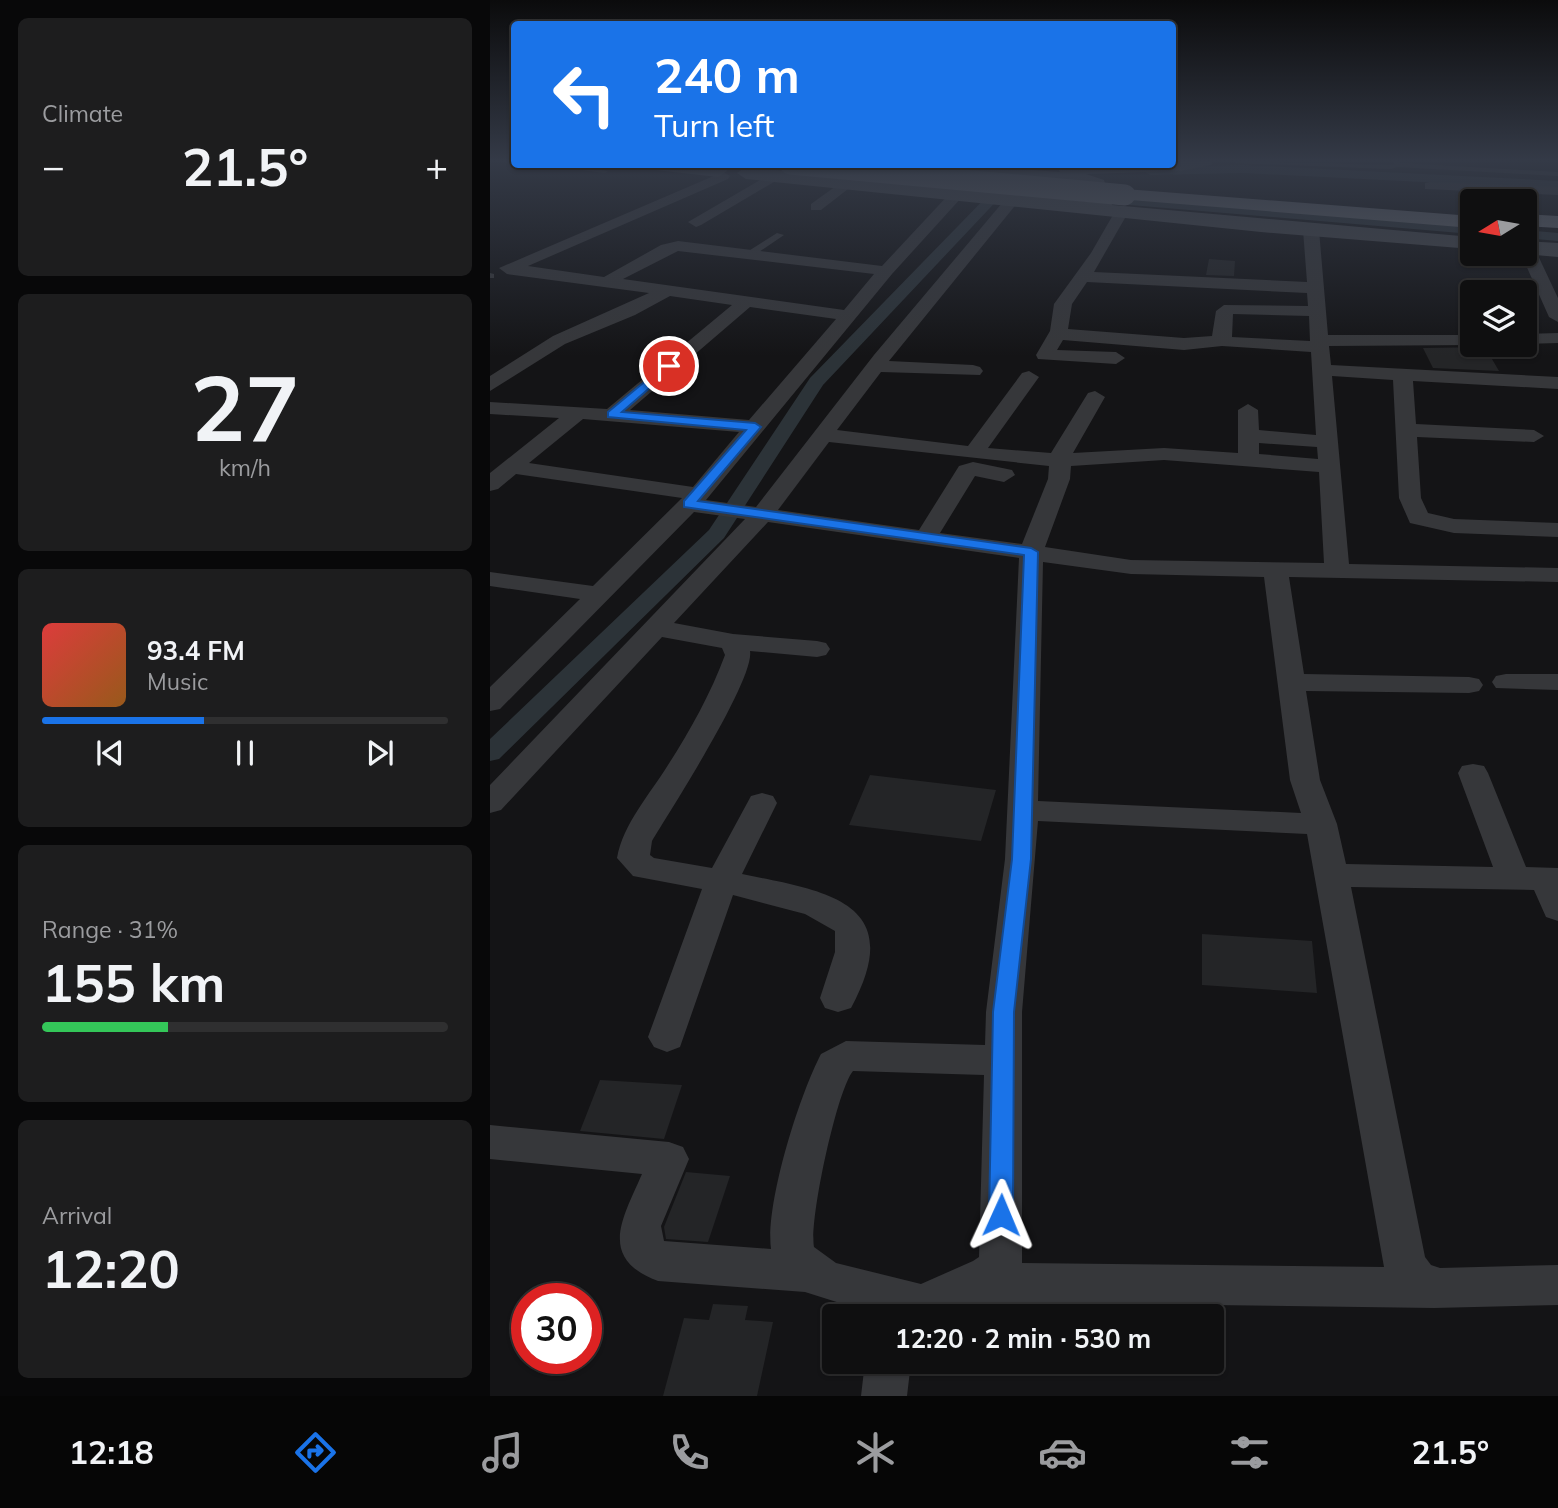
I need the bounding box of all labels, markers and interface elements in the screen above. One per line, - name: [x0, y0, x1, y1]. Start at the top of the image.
- text: 240 m: [654, 44, 800, 105]
- icon: left: [539, 49, 630, 140]
- text: Climate: [42, 99, 123, 128]
- text: Turn left: [654, 105, 774, 145]
- text: 21.5°: [182, 134, 308, 199]
- text: −: [42, 142, 65, 190]
- text: +: [425, 142, 448, 190]
- north arrow: [1460, 189, 1536, 266]
- map controls: [1460, 189, 1537, 357]
- button: layers: [1460, 280, 1537, 357]
- pin: [639, 336, 699, 396]
- icon: arrive: [650, 347, 688, 385]
- text: 27: [190, 350, 300, 464]
- text: km/h: [219, 453, 271, 482]
- text: 93.4 FM: [147, 634, 245, 667]
- text: Music: [147, 667, 208, 696]
- icon: previous: [91, 734, 129, 772]
- icon: pause: [226, 734, 264, 772]
- icon: next: [361, 734, 399, 772]
- text: Range · 31%: [42, 915, 178, 944]
- text: 155 km: [42, 950, 225, 1015]
- position arrow: [964, 1178, 1038, 1252]
- text: Arrival: [42, 1201, 112, 1230]
- text: 12:20: [42, 1236, 180, 1301]
- speed limit sign: 30: [511, 1283, 602, 1374]
- text: 12:20 · 2 min · 530 m: [895, 1322, 1151, 1355]
- icon: directions: [291, 1428, 340, 1477]
- icon: music: [478, 1428, 527, 1477]
- icon: phone: [665, 1428, 714, 1477]
- icon: climate: [851, 1428, 900, 1477]
- icon: car: [1038, 1428, 1087, 1477]
- icon: filters: [1225, 1428, 1274, 1477]
- text: 12:18: [69, 1432, 154, 1472]
- text: 21.5°: [1411, 1432, 1489, 1472]

